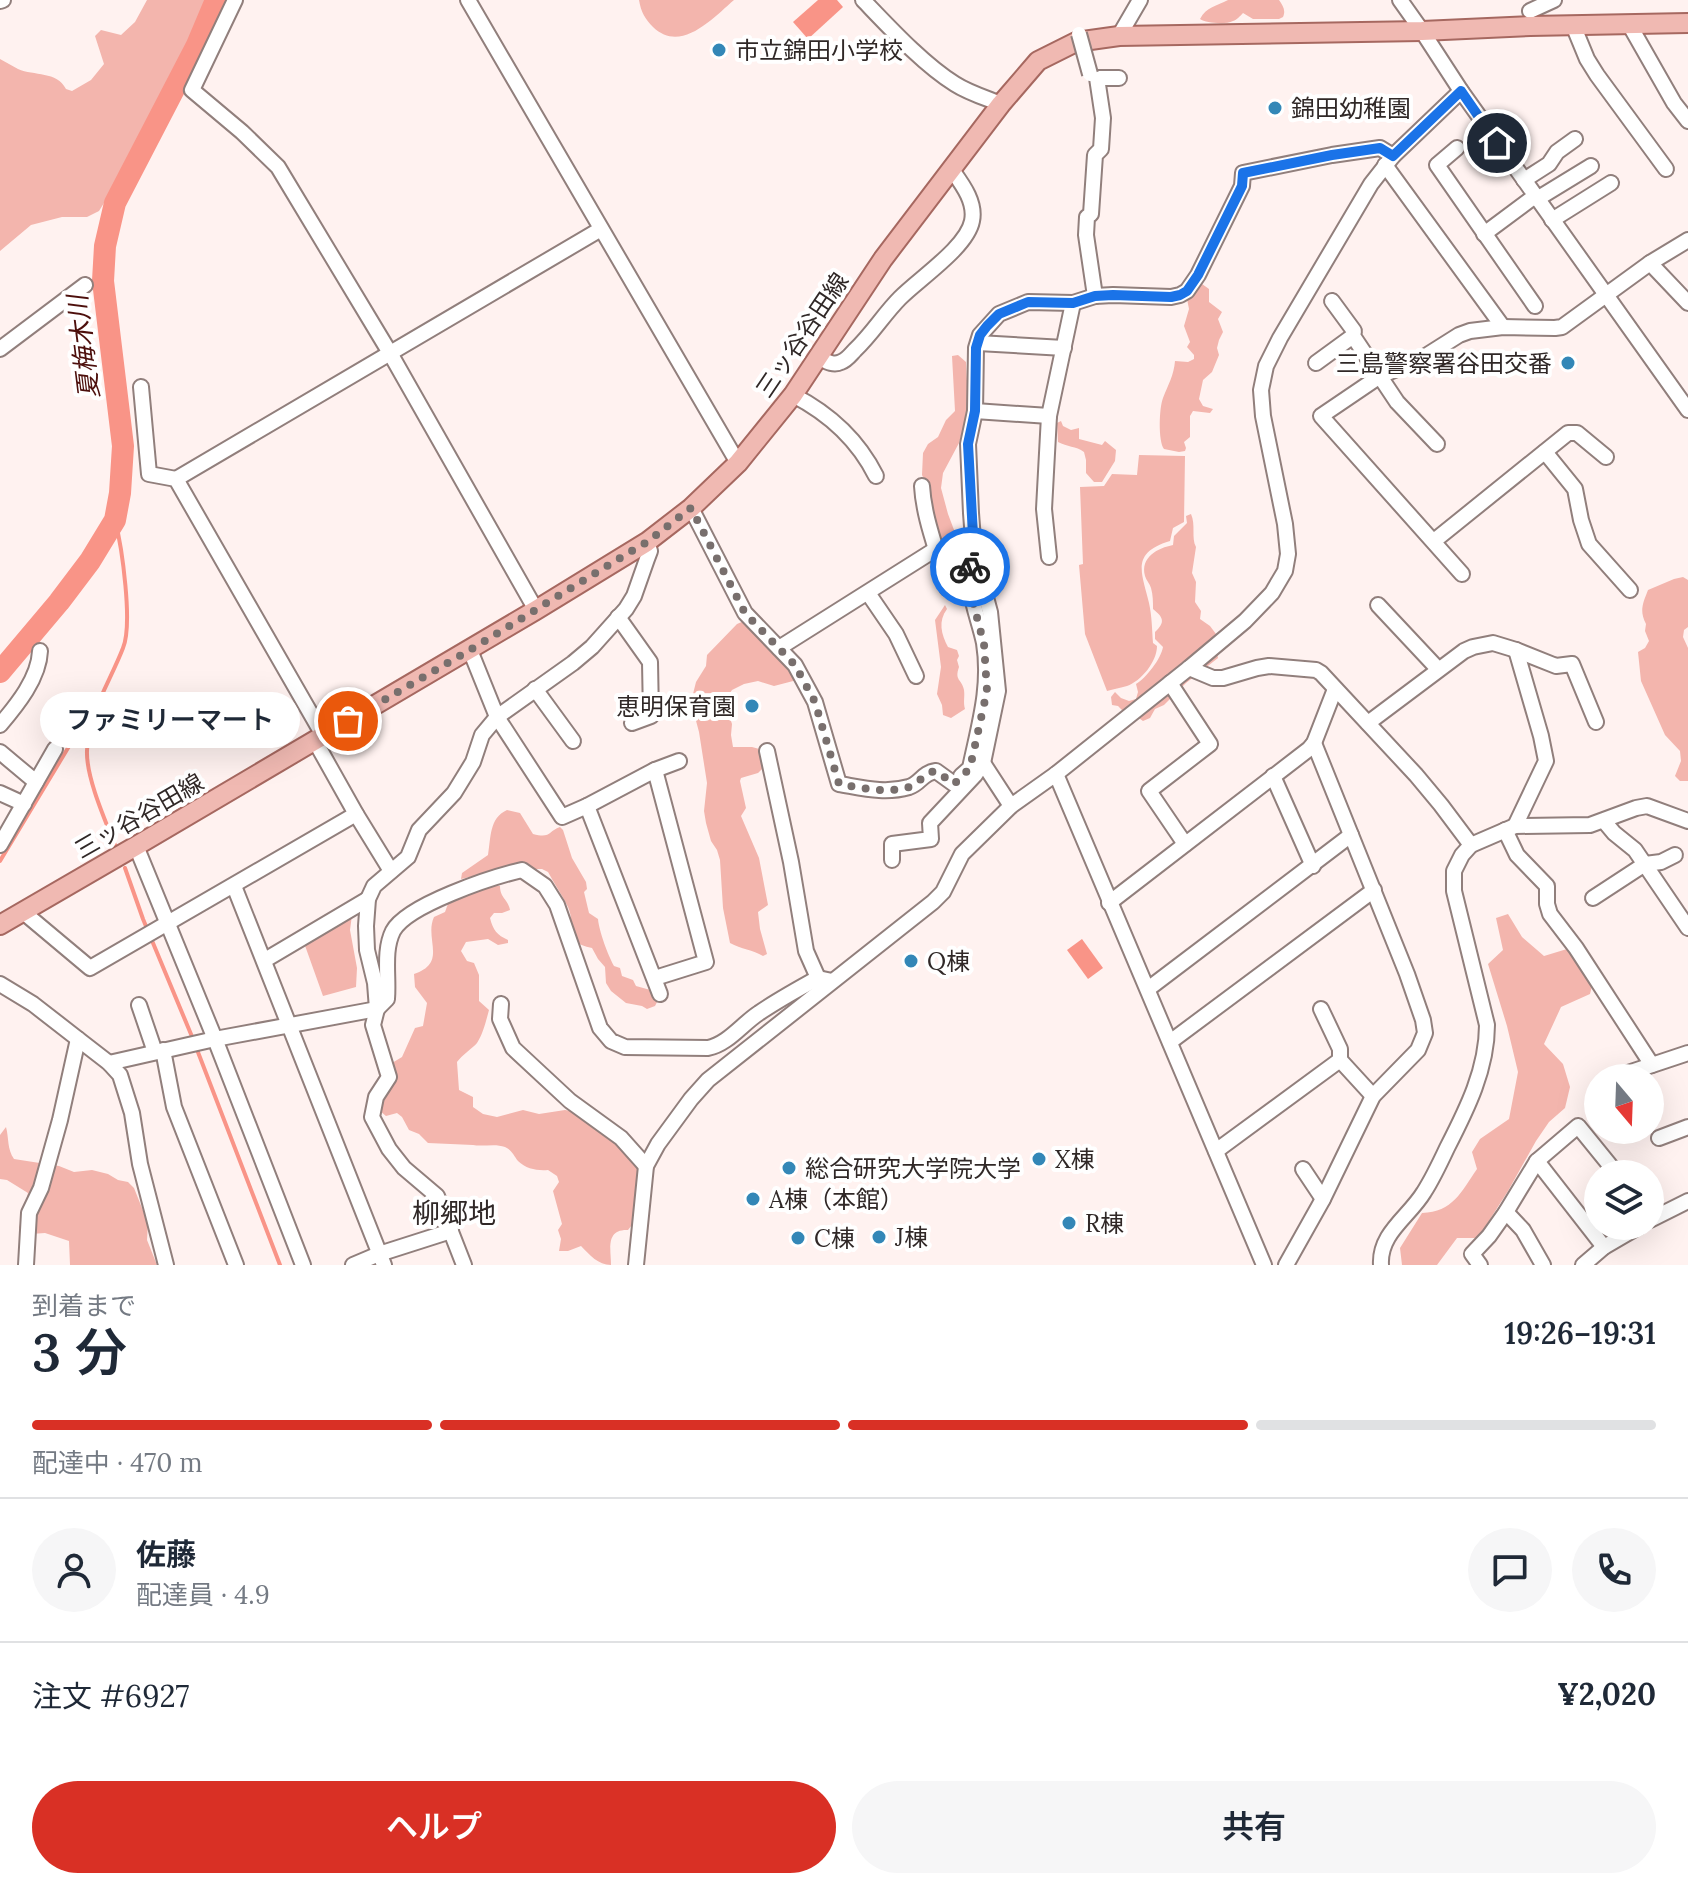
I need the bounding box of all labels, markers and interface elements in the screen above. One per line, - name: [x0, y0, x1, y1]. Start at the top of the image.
- place label: 市立錦田小学校: [735, 35, 903, 66]
- marker: 市立錦田小学校: [710, 41, 728, 59]
- place label: 錦田幼稚園: [1291, 93, 1411, 124]
- marker: 錦田幼稚園: [1266, 99, 1284, 117]
- pin: [1463, 109, 1531, 177]
- icon: home: [1475, 121, 1519, 165]
- street label: 三ッ谷谷田線: [749, 267, 855, 403]
- water label: 夏梅木川: [60, 290, 106, 401]
- place label: 三島警察署谷田交番: [1336, 348, 1552, 379]
- marker: 三島警察署谷田交番: [1559, 354, 1577, 372]
- courier: [930, 527, 1010, 607]
- icon: bike: [948, 545, 992, 589]
- pin: [314, 687, 382, 755]
- place label: 恵明保育園: [616, 691, 736, 722]
- callout: ファミリーマート: [40, 693, 300, 749]
- marker: 恵明保育園: [743, 697, 761, 715]
- icon: bag: [326, 699, 370, 743]
- text: ファミリーマート: [66, 703, 274, 736]
- street label: 三ッ谷谷田線: [69, 767, 209, 865]
- place label: Q棟: [927, 946, 970, 977]
- marker: Q棟: [902, 952, 920, 970]
- north arrow: [1584, 1064, 1664, 1144]
- map controls: [1584, 1064, 1664, 1240]
- place label: X棟: [1055, 1144, 1095, 1175]
- marker: X棟: [1030, 1150, 1048, 1168]
- place label: 総合研究大学院大学: [805, 1153, 1021, 1184]
- marker: 総合研究大学院大学: [780, 1159, 798, 1177]
- button: layers: [1584, 1160, 1664, 1240]
- place label: A棟（本館）: [768, 1184, 904, 1215]
- marker: A棟（本館）: [744, 1190, 762, 1208]
- district label: 柳郷地: [412, 1195, 496, 1231]
- place label: R棟: [1085, 1208, 1124, 1239]
- marker: R棟: [1060, 1214, 1078, 1232]
- place label: J棟: [894, 1222, 928, 1253]
- place label: C棟: [814, 1223, 855, 1254]
- marker: J棟: [870, 1228, 888, 1246]
- marker: C棟: [789, 1229, 807, 1247]
- text: 到着まで: [32, 1289, 136, 1322]
- text: 19:26–19:31: [1504, 1314, 1656, 1352]
- text: 3 分: [32, 1319, 127, 1385]
- text: 配達中 · 470 m: [32, 1446, 202, 1479]
- button: person: [32, 1528, 116, 1612]
- button: chat: [1468, 1528, 1552, 1612]
- button: phone: [1572, 1528, 1656, 1612]
- text: 佐藤: [136, 1535, 196, 1573]
- text: 配達員 · 4.9: [136, 1578, 270, 1611]
- text: ¥2,020: [1557, 1675, 1656, 1713]
- text: 注文 #6927: [32, 1677, 189, 1715]
- button: ヘルプ: [32, 1781, 836, 1873]
- button: 共有: [852, 1781, 1656, 1873]

